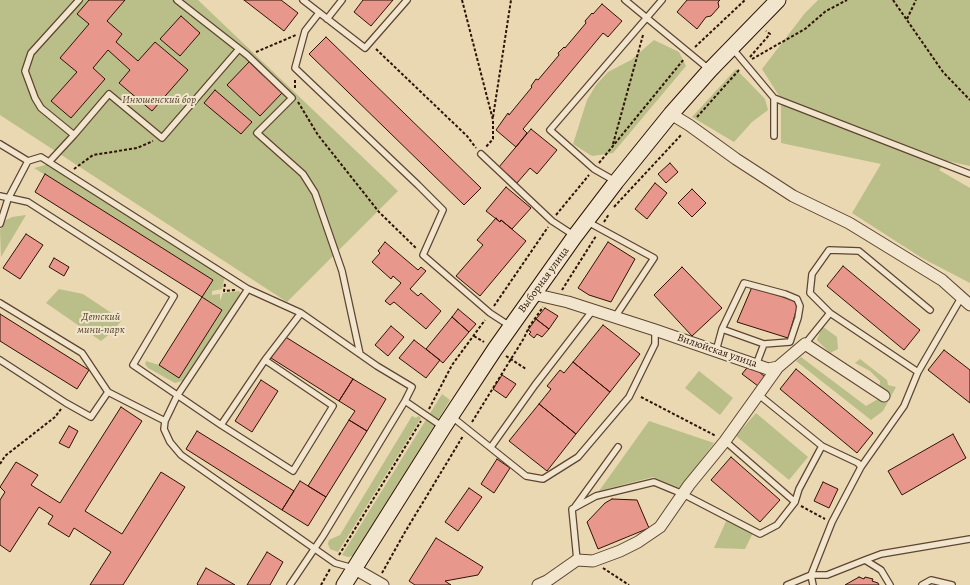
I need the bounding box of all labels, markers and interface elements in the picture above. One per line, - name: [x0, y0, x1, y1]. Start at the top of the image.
- park label: Инюшенский бор: [122, 93, 196, 107]
- street label: Выборная улица: [516, 245, 572, 315]
- park label: Детский мини-парк: [77, 310, 125, 336]
- street label: Вилюйская улица: [675, 331, 759, 371]

